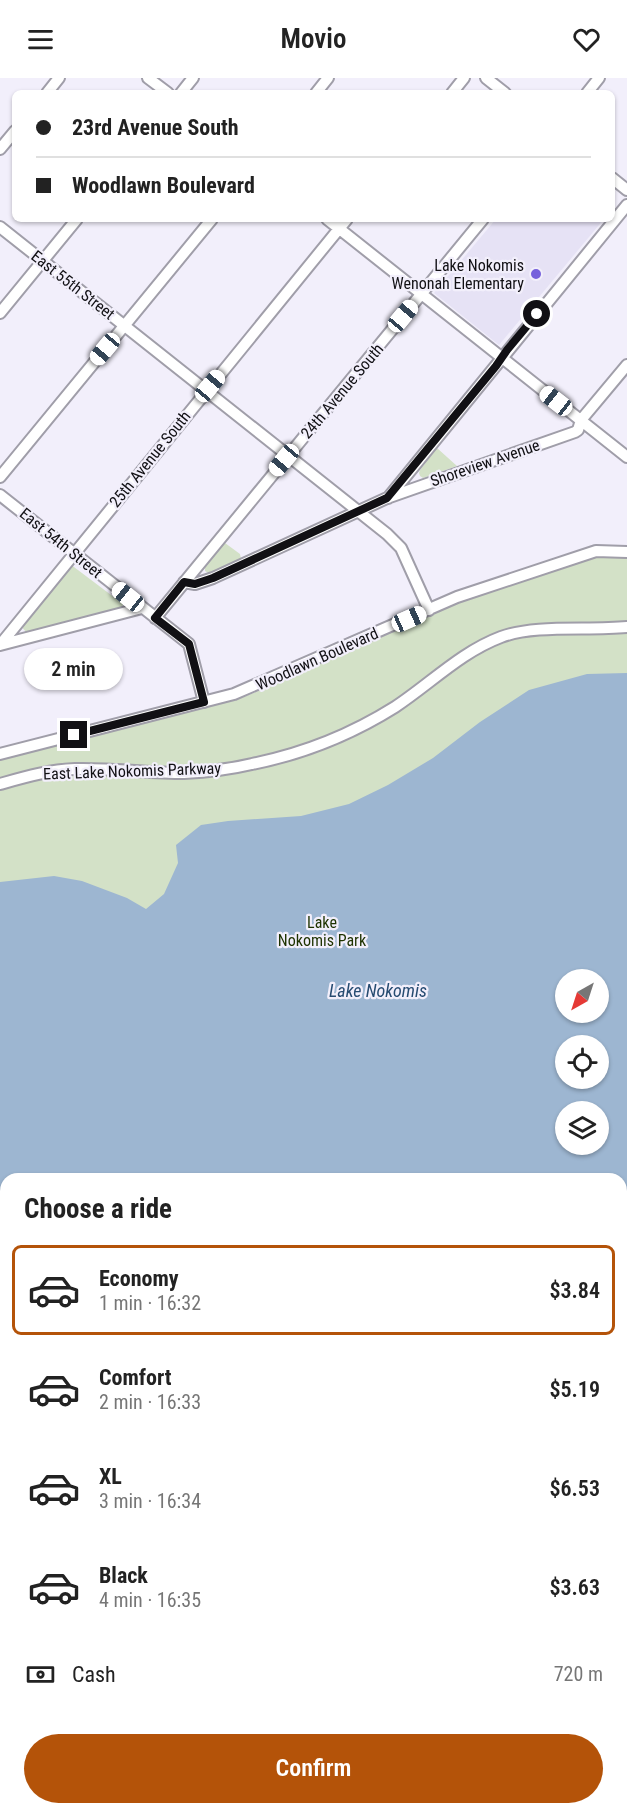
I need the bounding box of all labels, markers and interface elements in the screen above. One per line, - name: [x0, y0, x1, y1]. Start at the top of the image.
- icon: menu: [24, 23, 57, 56]
- text: Movio: [281, 23, 346, 55]
- icon: heart: [570, 23, 603, 56]
- text: 23rd Avenue South: [72, 115, 239, 140]
- text: Woodlawn Boulevard: [72, 173, 255, 198]
- street label: East 55th Street: [27, 246, 119, 324]
- place label: Lake Nokomis Wenonah Elementary: [391, 256, 524, 293]
- marker: Lake Nokomis Wenonah Elementary: [529, 267, 543, 281]
- car: [385, 296, 421, 336]
- route start: [523, 300, 550, 327]
- car: [87, 329, 123, 369]
- street label: 24th Avenue South: [297, 340, 387, 442]
- car: [192, 366, 228, 406]
- car: [536, 383, 576, 419]
- street label: 25th Avenue South: [105, 407, 195, 511]
- street label: Shoreview Avenue: [428, 435, 542, 491]
- car: [266, 440, 302, 480]
- street label: East 54th Street: [16, 504, 106, 582]
- car: [108, 579, 148, 615]
- car: [389, 603, 429, 635]
- street label: Woodlawn Boulevard: [253, 624, 381, 694]
- callout: 2 min: [25, 648, 124, 690]
- text: 2 min: [51, 657, 96, 681]
- route end: [60, 721, 87, 748]
- street label: East Lake Nokomis Parkway: [43, 758, 222, 784]
- park label: Lake Nokomis Park: [278, 913, 367, 950]
- north arrow: [555, 969, 609, 1023]
- map controls: [555, 969, 609, 1155]
- water label: Lake Nokomis: [329, 980, 427, 1001]
- button: locate: [555, 1035, 609, 1089]
- button: layers: [555, 1101, 609, 1155]
- text: Choose a ride: [24, 1193, 172, 1225]
- icon: car: [27, 1263, 81, 1317]
- text: Economy: [99, 1266, 179, 1291]
- text: $3.84: [549, 1278, 600, 1303]
- text: 1 min · 16:32: [99, 1291, 201, 1315]
- icon: car: [27, 1362, 81, 1416]
- text: Comfort: [99, 1365, 172, 1390]
- text: $5.19: [549, 1377, 600, 1402]
- text: 2 min · 16:33: [99, 1390, 201, 1414]
- icon: car: [27, 1461, 81, 1515]
- text: XL: [99, 1464, 122, 1489]
- text: $6.53: [549, 1476, 600, 1501]
- text: 3 min · 16:34: [99, 1489, 201, 1513]
- icon: car: [27, 1560, 81, 1614]
- text: Black: [99, 1563, 148, 1588]
- text: $3.63: [549, 1575, 600, 1600]
- text: 4 min · 16:35: [99, 1588, 201, 1612]
- icon: cash: [24, 1658, 57, 1691]
- text: Cash: [72, 1662, 116, 1687]
- text: 720 m: [554, 1662, 603, 1686]
- button: Confirm: [24, 1734, 603, 1803]

